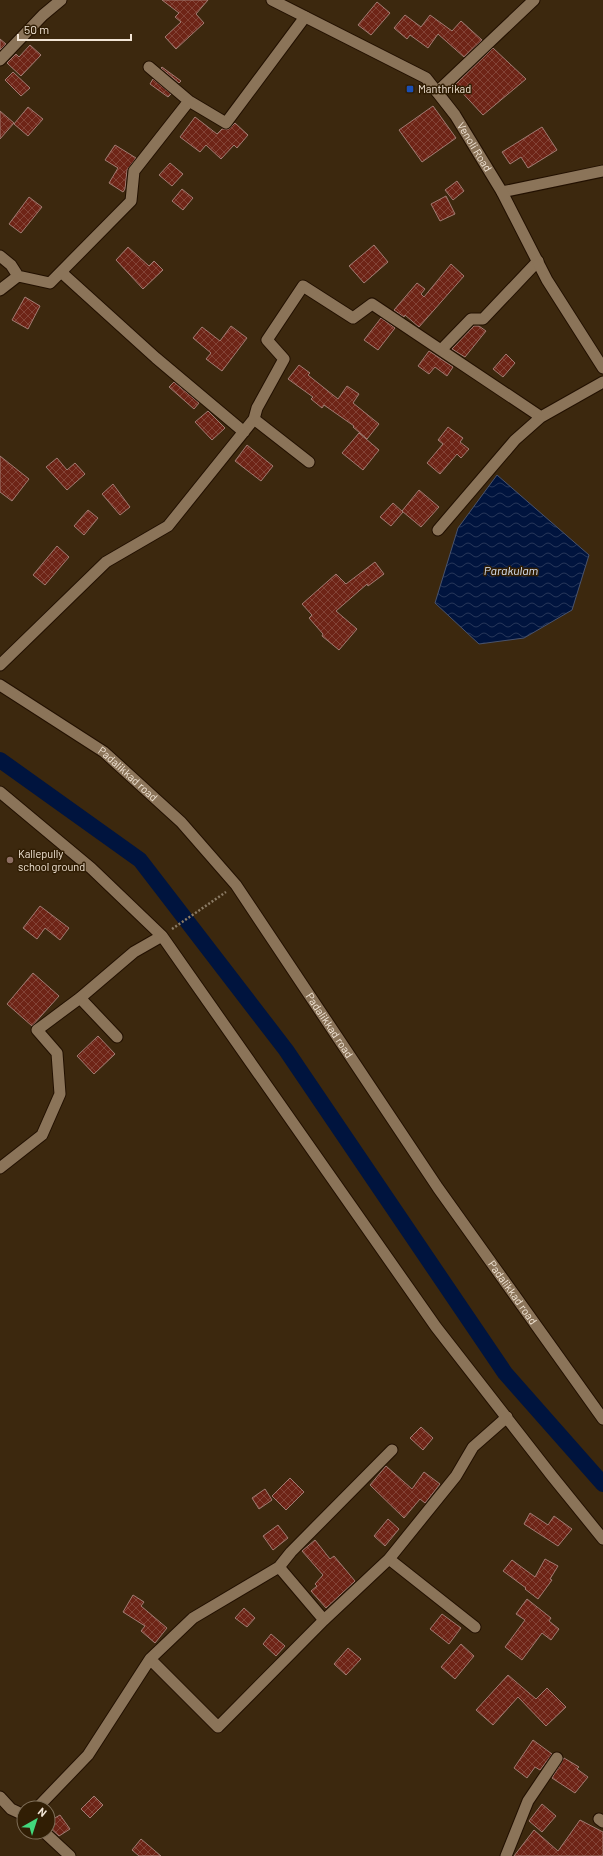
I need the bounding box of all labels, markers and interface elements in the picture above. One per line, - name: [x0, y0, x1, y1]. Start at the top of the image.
- scale bar: [18, 16, 131, 42]
- text: 50 m: [24, 22, 49, 36]
- place label: Manthrikad: [418, 82, 471, 95]
- marker: Manthrikad: [405, 84, 415, 94]
- street label: Venoli Road: [455, 120, 495, 174]
- water label: Parakulam: [484, 563, 539, 577]
- street label: Padalikkad road: [96, 743, 161, 804]
- place label: Kallepully school ground: [18, 847, 85, 873]
- marker: Kallepully school ground: [5, 855, 15, 865]
- street label: Padalikkad road: [304, 990, 356, 1060]
- street label: Padalikkad road: [486, 1258, 540, 1327]
- north arrow: [16, 1800, 56, 1840]
- text: N: [36, 1804, 50, 1819]

